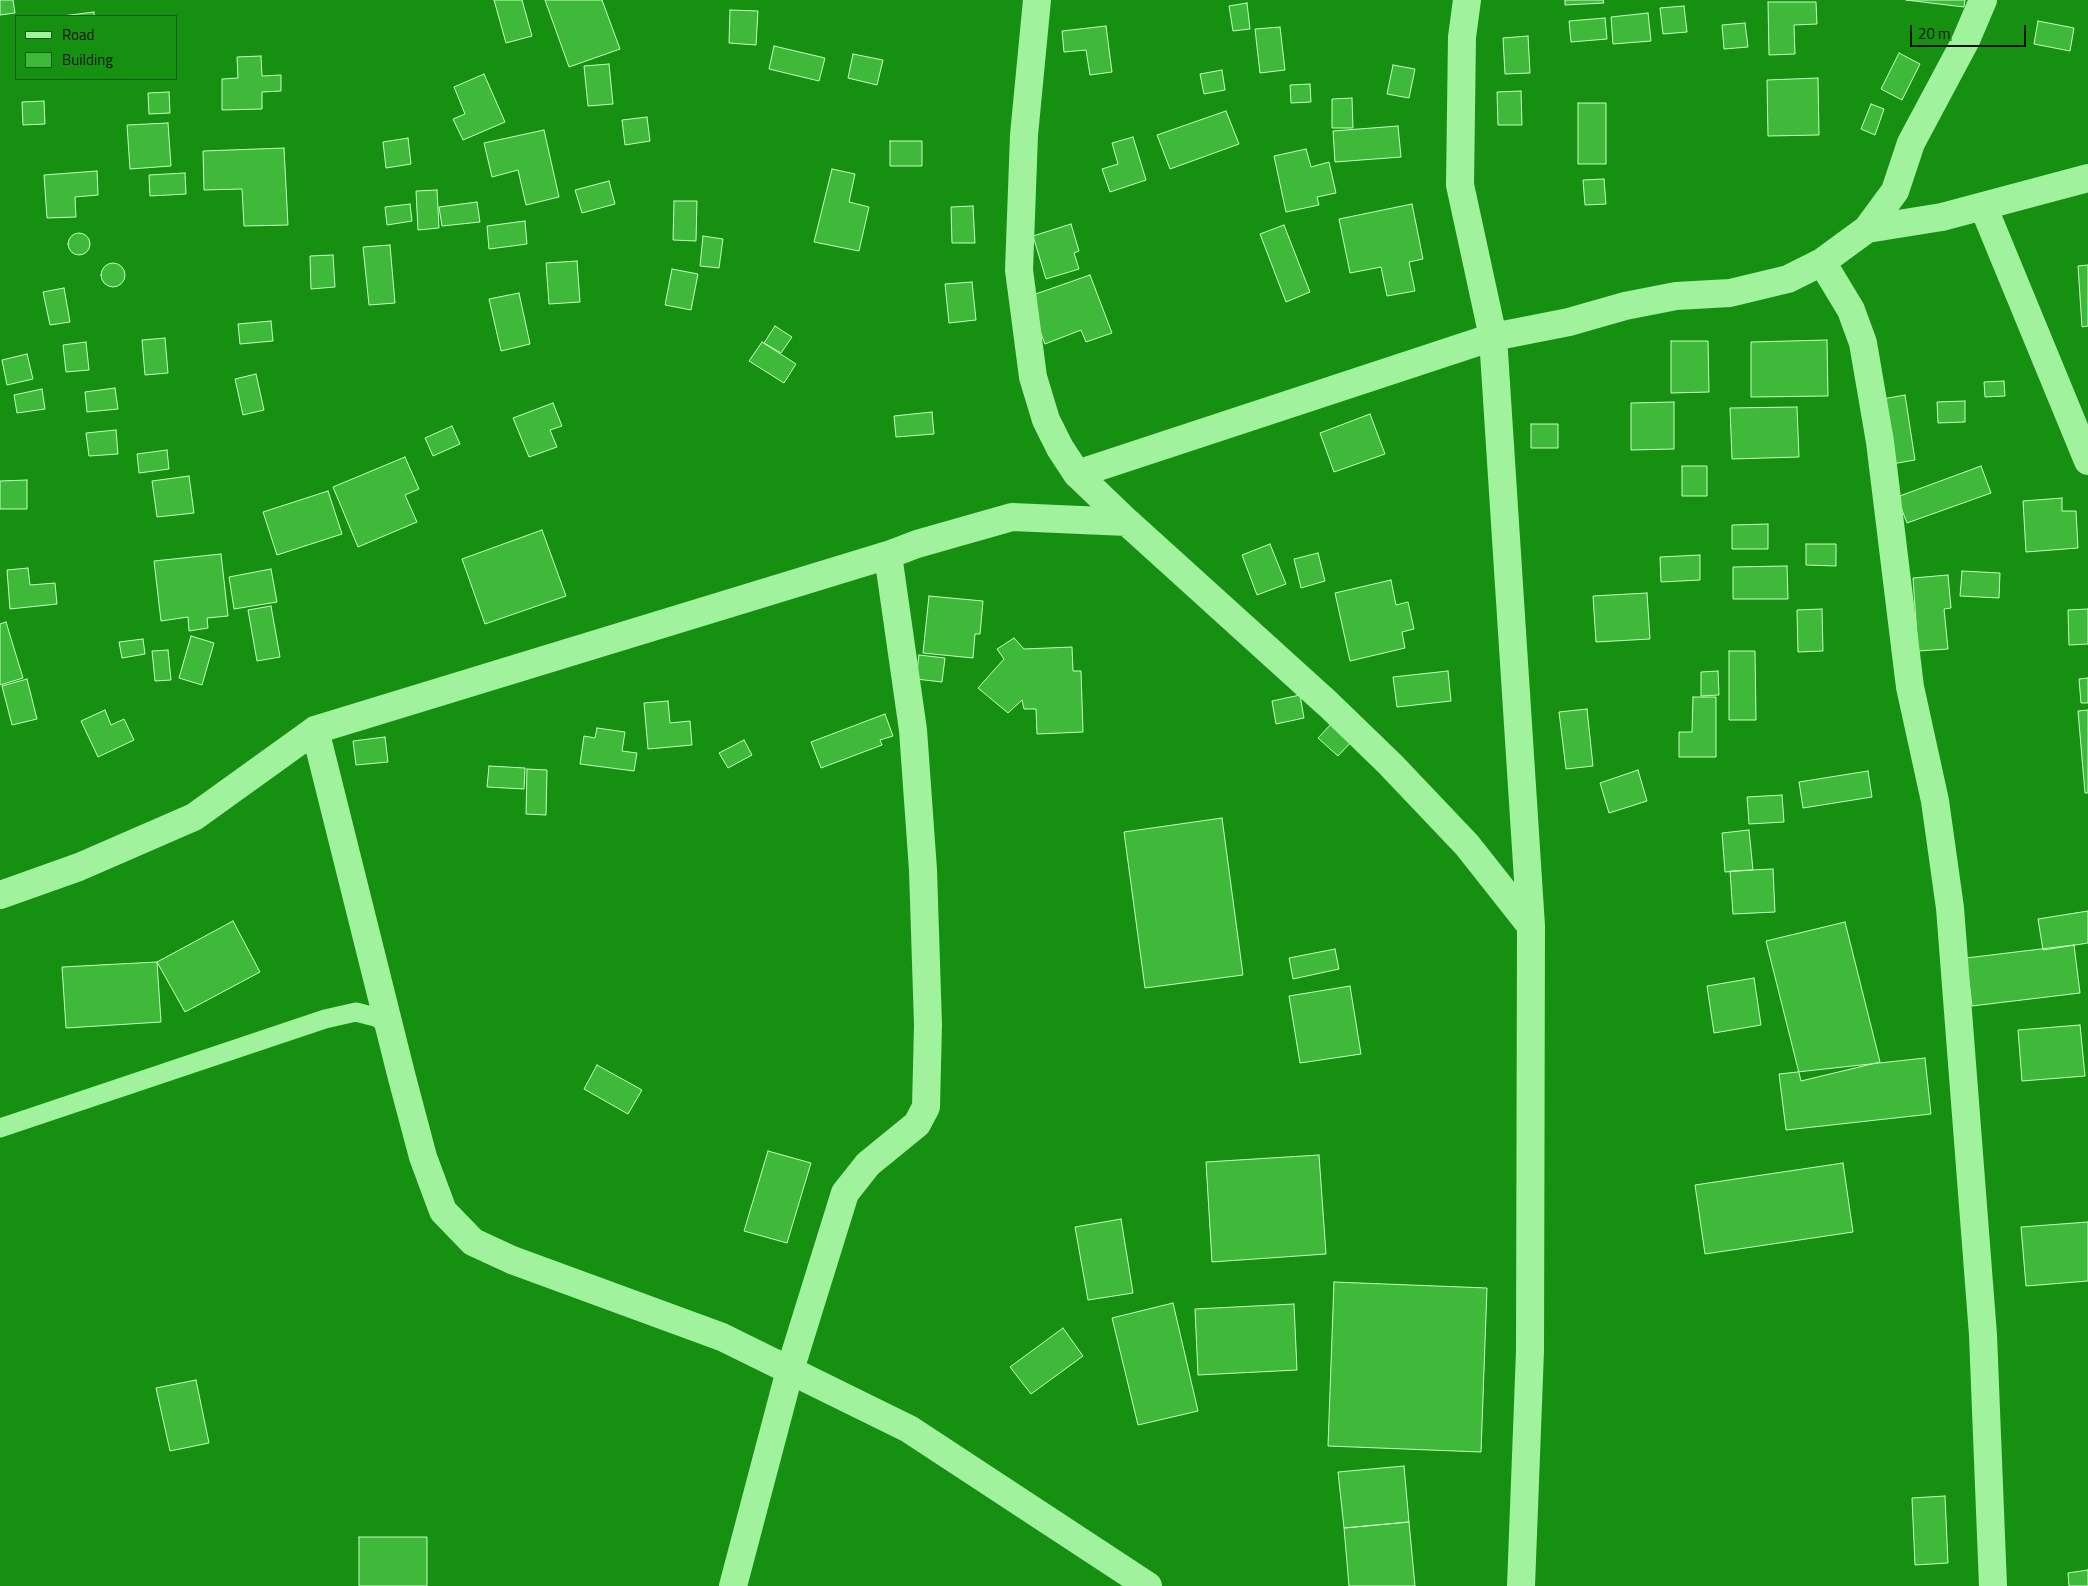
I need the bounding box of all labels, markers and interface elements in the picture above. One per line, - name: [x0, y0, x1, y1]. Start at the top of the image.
- legend: [15, 15, 178, 80]
- scale bar: [1913, 15, 2029, 47]
- text: 20 m: [1918, 22, 1951, 45]
- text: Road: [62, 23, 94, 46]
- text: Building: [62, 48, 113, 71]

